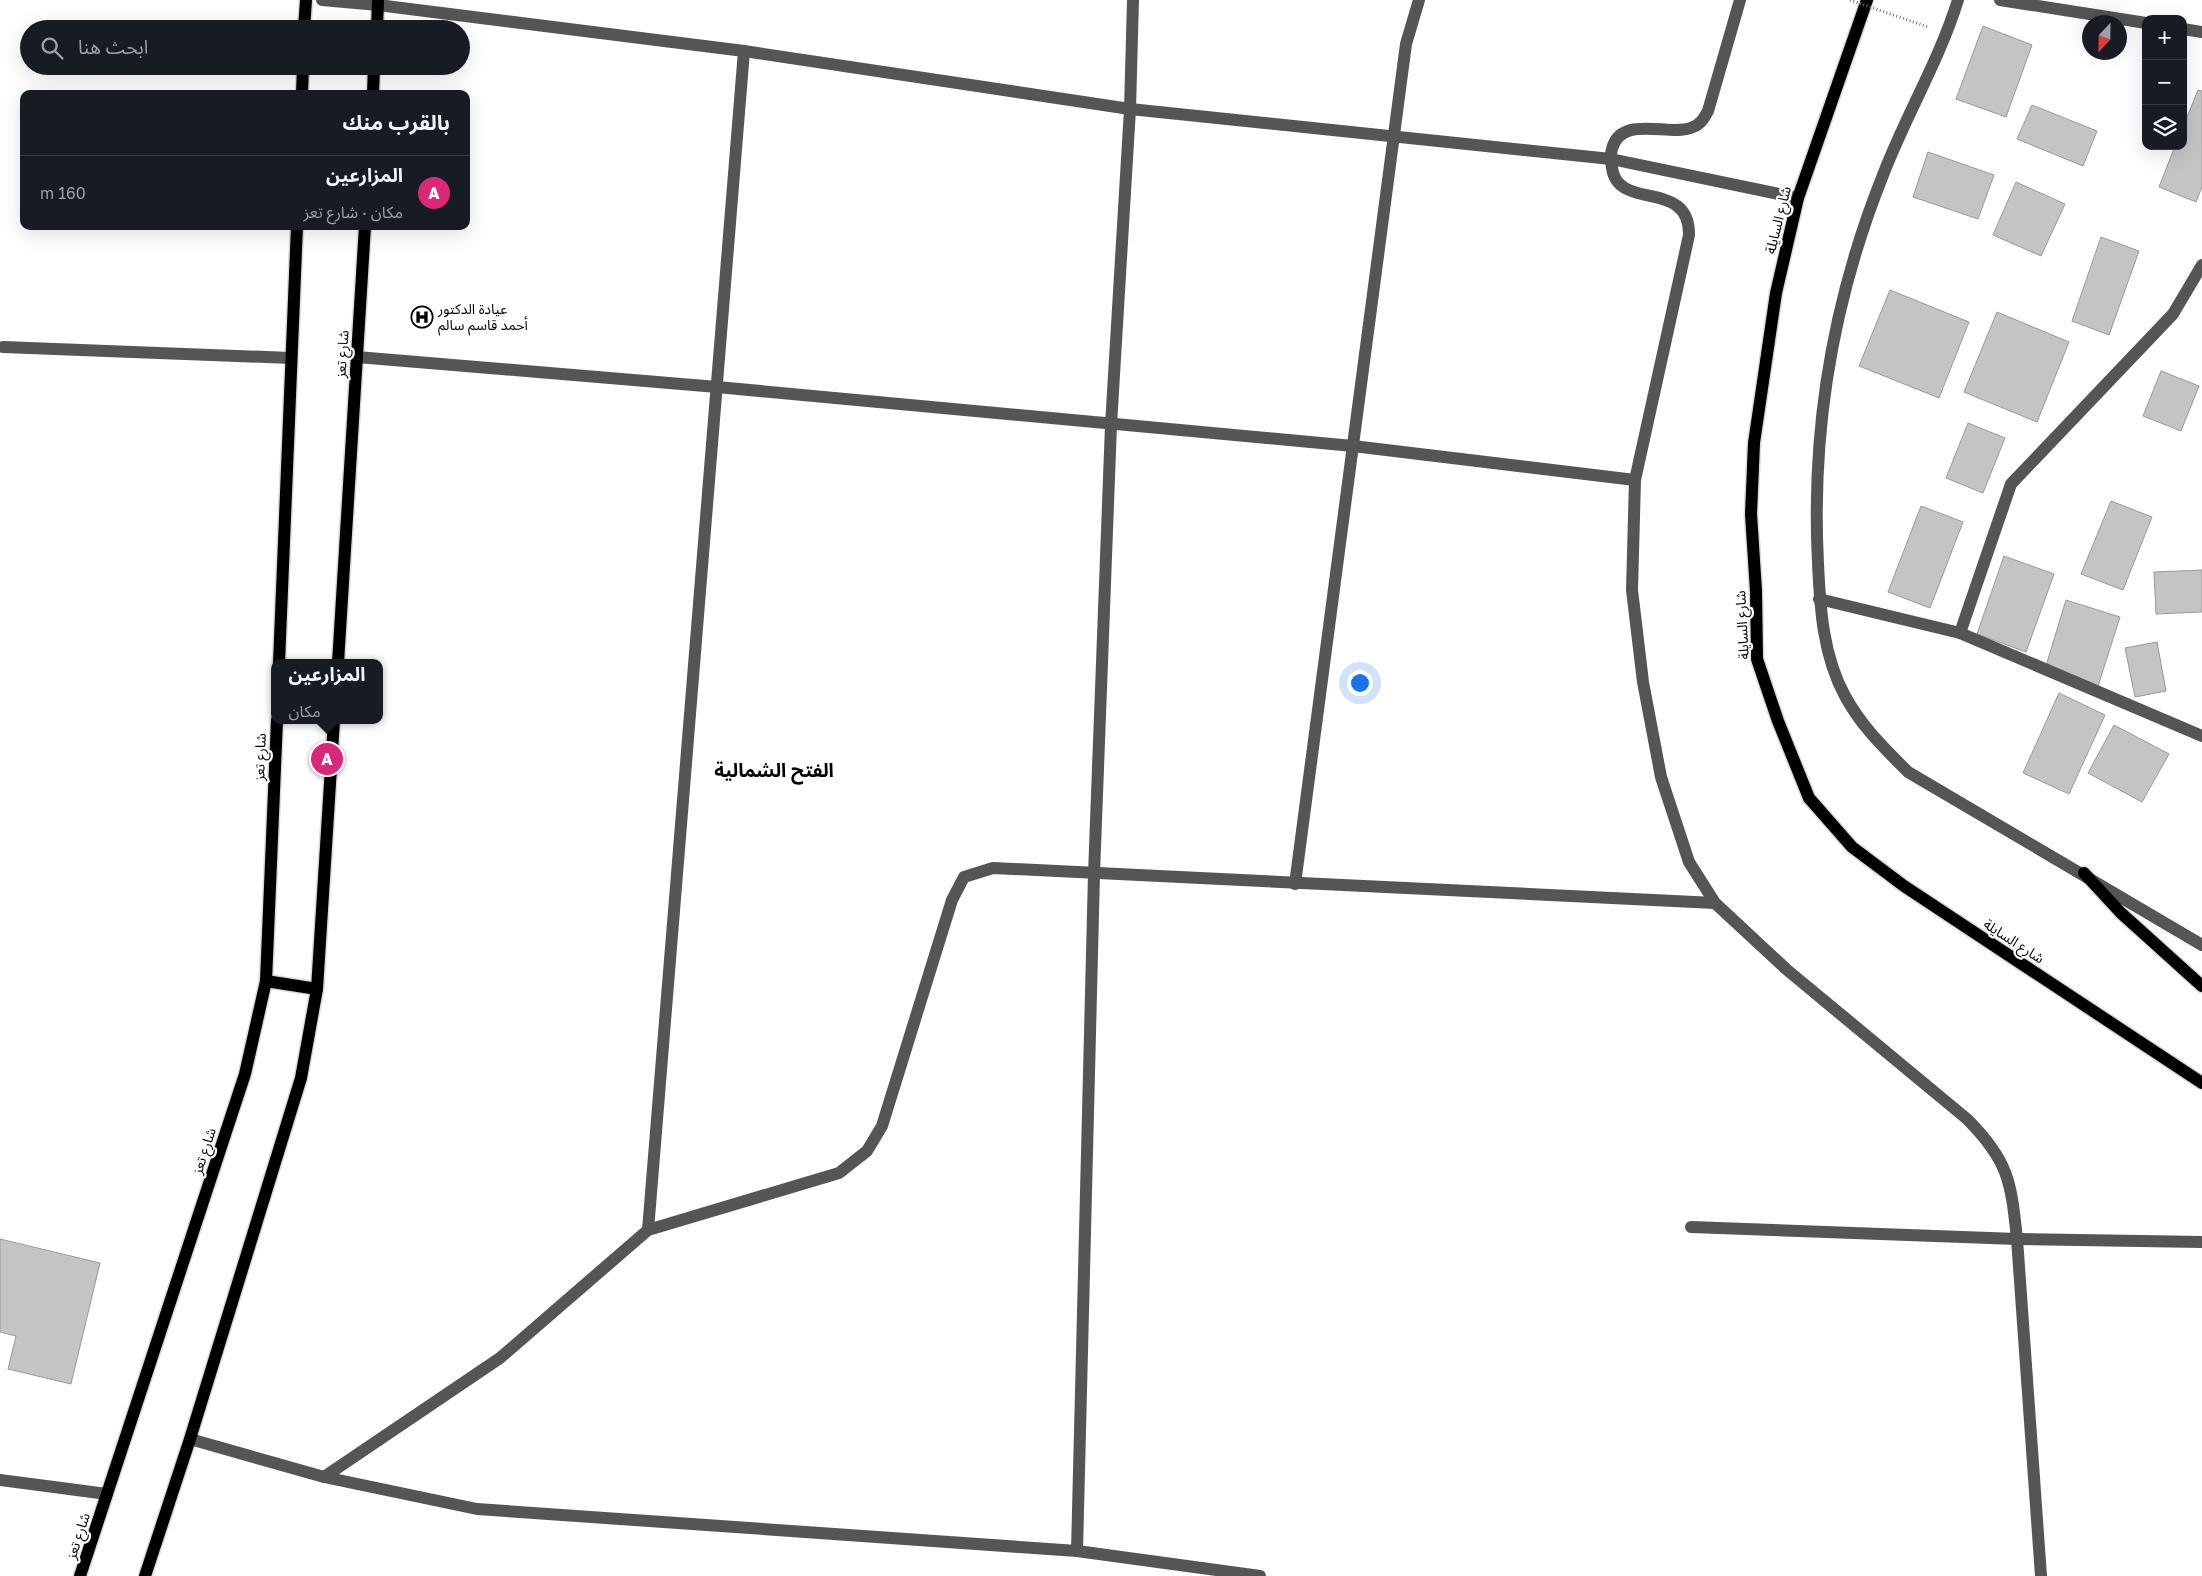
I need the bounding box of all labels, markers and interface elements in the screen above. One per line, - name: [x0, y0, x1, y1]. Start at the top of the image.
- north arrow: [2082, 15, 2127, 60]
- map controls: [2142, 15, 2187, 150]
- button: +: [2142, 15, 2187, 60]
- search box: [20, 20, 470, 75]
- icon: search: [38, 34, 66, 62]
- text: ابحث هنا: [78, 35, 148, 58]
- button: −: [2142, 60, 2187, 105]
- button: layers: [2142, 105, 2187, 150]
- text: بالقرب منك: [342, 109, 450, 135]
- text: المزارعين: [326, 163, 403, 186]
- text: 160 m: [40, 183, 86, 203]
- text: A: [428, 183, 440, 203]
- street label: شارع السايلة: [1761, 184, 1797, 256]
- text: مكان · شارع تعز: [303, 202, 403, 222]
- place label: عيادة الدكتور أحمد قاسم سالم: [437, 300, 528, 336]
- hospital icon: عيادة الدكتور أحمد قاسم سالم: [410, 305, 434, 329]
- street label: شارع تعز: [331, 330, 355, 380]
- street label: شارع السايلة: [1731, 590, 1755, 660]
- popup: [271, 659, 383, 724]
- text: المزارعين: [289, 662, 365, 685]
- your location: [1347, 670, 1373, 696]
- text: مكان: [289, 701, 321, 721]
- street label: شارع تعز: [250, 733, 272, 782]
- pin: A: [311, 740, 343, 778]
- district label: الفتح الشمالية: [714, 758, 834, 785]
- street label: شارع السايلة: [1979, 915, 2048, 969]
- street label: شارع تعز: [188, 1125, 222, 1178]
- street label: شارع تعز: [62, 1510, 96, 1563]

